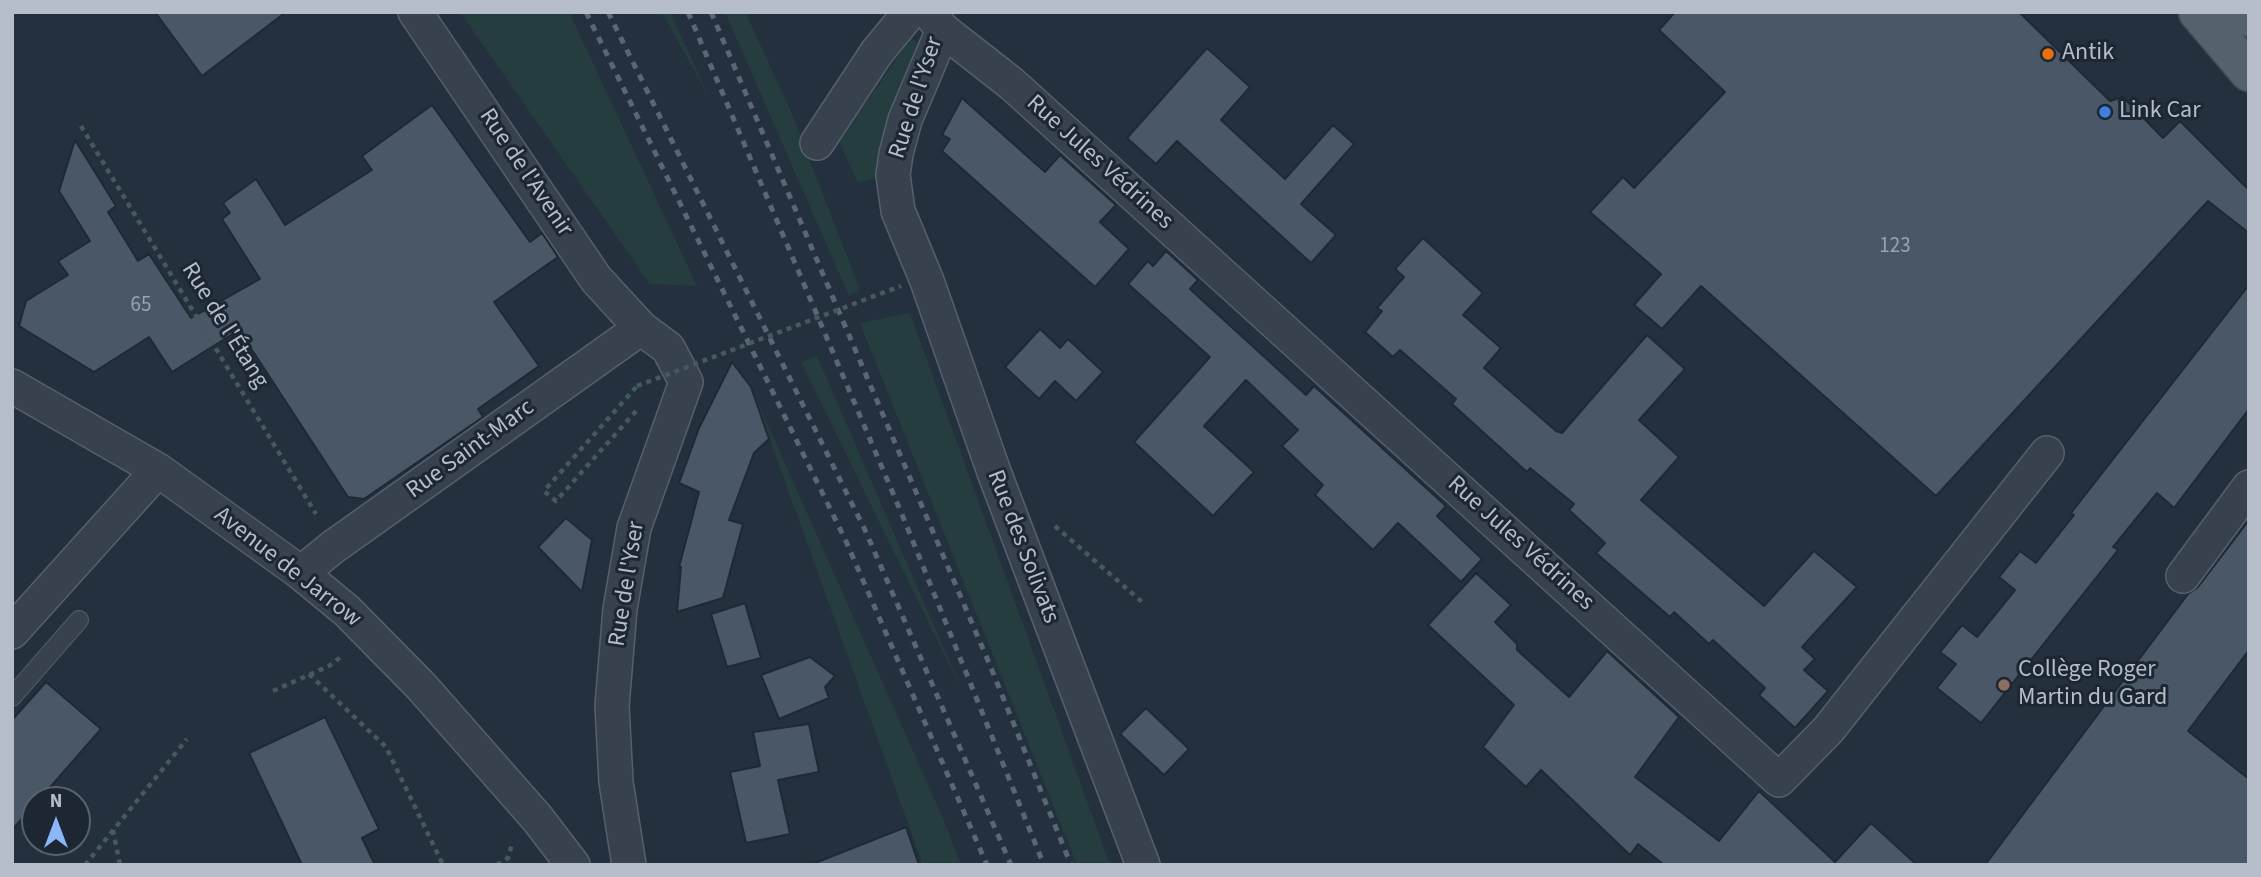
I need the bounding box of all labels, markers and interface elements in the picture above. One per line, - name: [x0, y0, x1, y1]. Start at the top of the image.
- street label: Rue de l'Yser: [884, 34, 950, 162]
- place label: Antik: [2062, 40, 2114, 68]
- marker: Antik: [2040, 46, 2056, 62]
- street label: Rue Jules Védrines: [1020, 90, 1178, 236]
- place label: Link Car: [2119, 98, 2201, 126]
- street label: Rue de l'Avenir: [472, 104, 578, 242]
- marker: Link Car: [2097, 104, 2113, 120]
- house number: 123: [1879, 234, 1911, 260]
- street label: Rue de l'Étang: [174, 258, 274, 394]
- house number: 65: [131, 293, 151, 319]
- street label: Rue Saint-Marc: [402, 394, 540, 506]
- street label: Rue des Solivats: [980, 466, 1064, 628]
- street label: Rue Jules Védrines: [1441, 471, 1599, 617]
- street label: Avenue de Jarrow: [208, 502, 366, 634]
- street label: Rue de l'Yser: [604, 519, 652, 649]
- place label: Collège Roger Martin du Gard: [2018, 657, 2167, 713]
- marker: Collège Roger Martin du Gard: [1996, 677, 2012, 693]
- north arrow: [21, 786, 91, 856]
- text: N: [50, 788, 62, 815]

